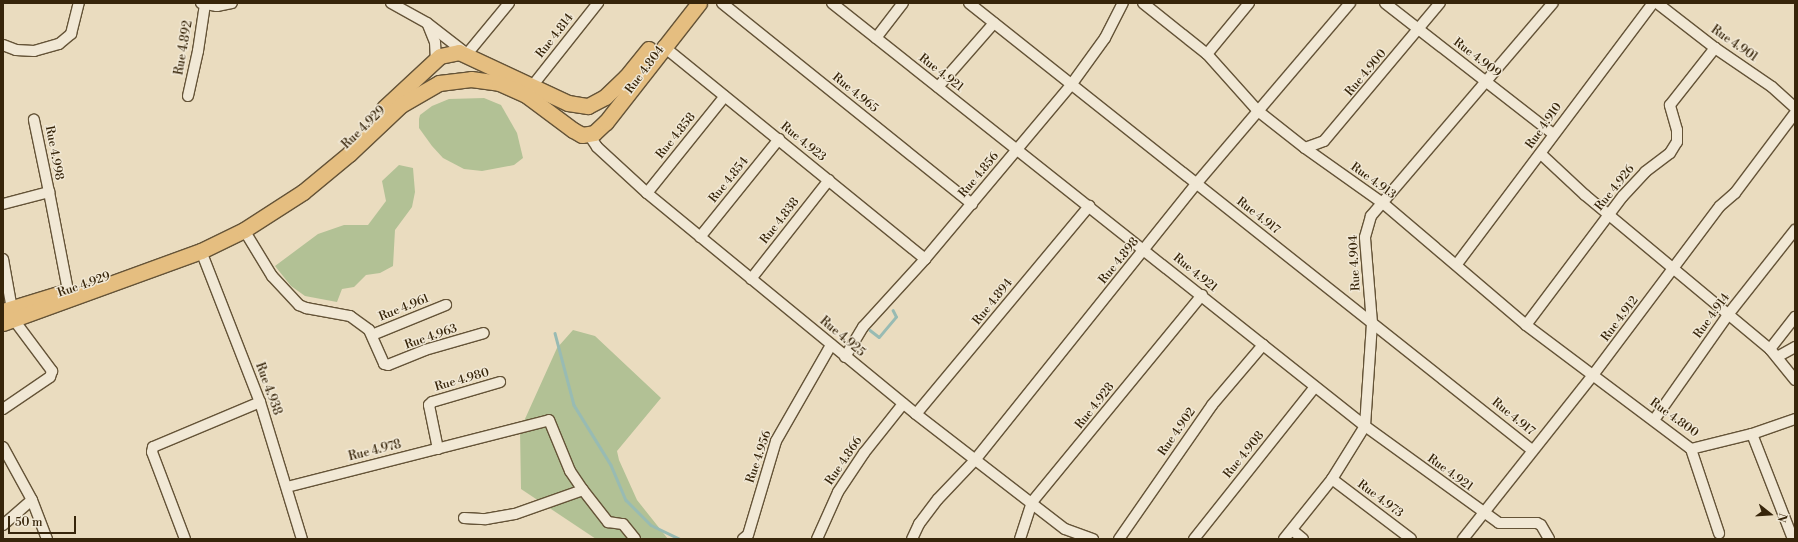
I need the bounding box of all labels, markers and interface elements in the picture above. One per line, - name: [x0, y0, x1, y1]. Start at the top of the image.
- street label: Rue 4.814: [533, 11, 577, 61]
- street label: Rue 4.892: [172, 20, 196, 76]
- street label: Rue 4.901: [1708, 23, 1760, 65]
- street label: Rue 4.909: [1450, 35, 1504, 81]
- street label: Rue 4.804: [622, 43, 668, 97]
- street label: Rue 4.900: [1342, 47, 1390, 99]
- street label: Rue 4.921: [916, 51, 966, 95]
- street label: Rue 4.965: [829, 70, 881, 116]
- street label: Rue 4.910: [1523, 100, 1565, 152]
- street label: Rue 4.929: [339, 104, 389, 152]
- street label: Rue 4.858: [653, 110, 699, 162]
- street label: Rue 4.923: [777, 119, 829, 165]
- street label: Rue 4.998: [42, 124, 66, 182]
- street label: Rue 4.856: [956, 149, 1002, 201]
- street label: Rue 4.854: [706, 154, 752, 206]
- street label: Rue 4.913: [1348, 160, 1398, 202]
- street label: Rue 4.926: [1592, 162, 1638, 214]
- street label: Rue 4.838: [757, 195, 803, 247]
- street label: Rue 4.917: [1233, 195, 1283, 237]
- street label: Rue 4.898: [1096, 235, 1142, 287]
- street label: Rue 4.904: [1346, 235, 1364, 291]
- street label: Rue 4.921: [1170, 251, 1220, 295]
- street label: Rue 4.929: [56, 269, 112, 301]
- street label: Rue 4.894: [970, 276, 1016, 328]
- street label: Rue 4.961: [377, 291, 431, 325]
- street label: Rue 4.914: [1691, 291, 1733, 341]
- street label: Rue 4.912: [1598, 294, 1642, 344]
- street label: Rue 4.925: [817, 314, 867, 360]
- street label: Rue 4.963: [403, 321, 459, 353]
- street label: Rue 4.938: [252, 361, 284, 417]
- street label: Rue 4.980: [433, 365, 491, 395]
- street label: Rue 4.928: [1072, 380, 1118, 432]
- street label: Rue 4.917: [1489, 395, 1537, 439]
- street label: Rue 4.800: [1647, 395, 1701, 441]
- street label: Rue 4.902: [1155, 405, 1199, 459]
- street label: Rue 4.956: [743, 429, 775, 485]
- street label: Rue 4.908: [1221, 429, 1267, 481]
- street label: Rue 4.866: [823, 434, 865, 488]
- street label: Rue 4.978: [347, 437, 403, 465]
- street label: Rue 4.921: [1424, 452, 1476, 494]
- street label: Rue 4.973: [1354, 477, 1406, 521]
- north arrow: [1750, 494, 1790, 534]
- scale bar: [10, 508, 78, 534]
- text: N: [1774, 511, 1789, 524]
- text: 50 m: [15, 515, 43, 530]

